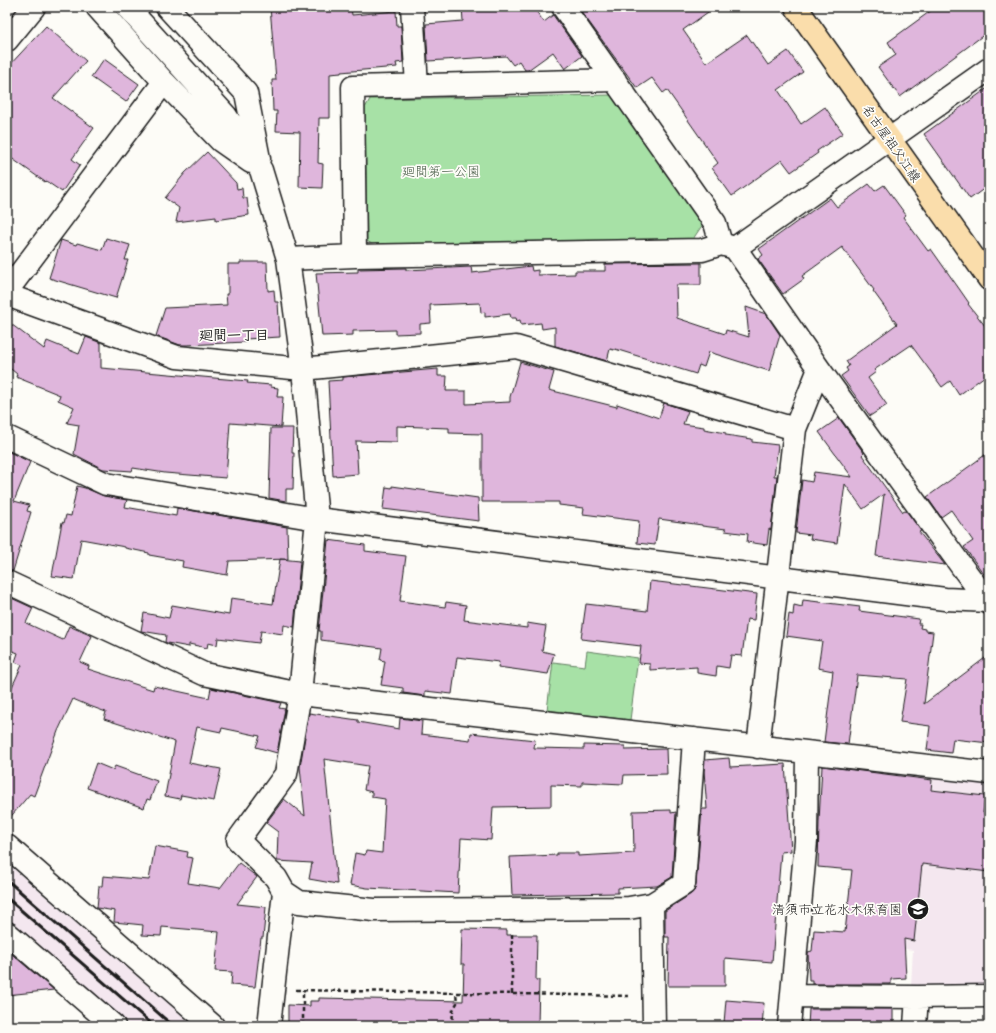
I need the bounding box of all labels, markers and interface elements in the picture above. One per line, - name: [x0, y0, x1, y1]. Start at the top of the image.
- street label: 名古屋祖父江線: [857, 101, 925, 187]
- park label: 廻間第一公園: [402, 163, 480, 182]
- district label: 廻間一丁目: [199, 326, 269, 347]
- school or university icon: 清須市立花水木保育園: [905, 896, 931, 922]
- place label: 清須市立花水木保育園: [772, 901, 902, 920]

